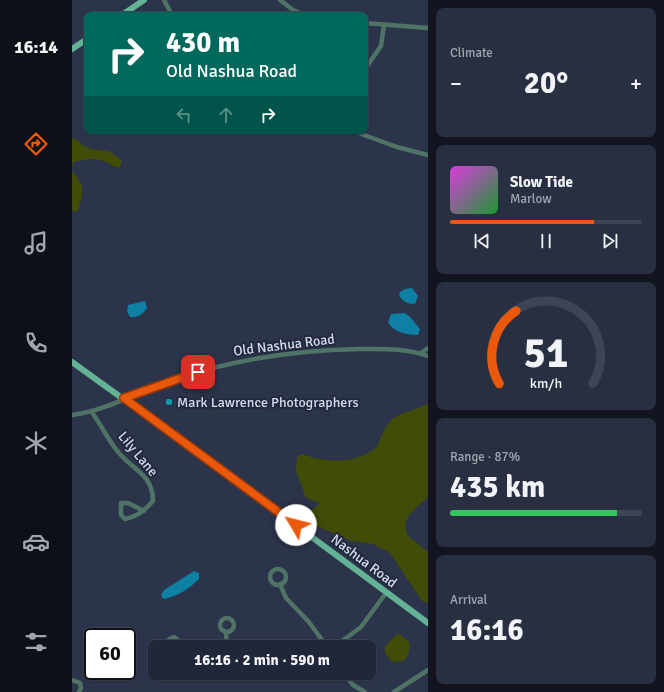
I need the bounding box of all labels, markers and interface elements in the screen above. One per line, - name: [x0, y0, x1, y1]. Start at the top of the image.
- text: 430 m: [166, 26, 240, 60]
- icon: right: [100, 28, 152, 80]
- text: 16:14: [14, 36, 58, 58]
- text: Climate: [450, 45, 493, 61]
- text: Old Nashua Road: [166, 60, 297, 82]
- text: 20°: [524, 65, 568, 102]
- text: −: [450, 70, 462, 97]
- text: +: [630, 70, 642, 97]
- icon: left: [173, 104, 195, 126]
- icon: ahead: [215, 104, 237, 126]
- icon: right: [257, 104, 279, 126]
- icon: directions: [22, 130, 50, 158]
- text: Slow Tide: [510, 173, 573, 191]
- text: Marlow: [510, 191, 552, 207]
- icon: music: [22, 229, 50, 257]
- icon: previous: [471, 230, 493, 252]
- icon: pause: [535, 230, 557, 252]
- icon: next: [599, 230, 621, 252]
- text: 51: [524, 328, 568, 379]
- icon: phone: [22, 329, 50, 357]
- street label: Old Nashua Road: [232, 330, 336, 360]
- pin: [181, 355, 215, 389]
- icon: arrive: [187, 361, 209, 383]
- text: km/h: [530, 375, 562, 392]
- place label: Mark Lawrence Photographers: [177, 394, 359, 411]
- marker: Mark Lawrence Photographers: [164, 397, 174, 407]
- street label: Lily Lane: [114, 428, 162, 480]
- icon: climate: [22, 429, 50, 457]
- text: Range · 87%: [450, 449, 520, 465]
- text: 435 km: [450, 469, 545, 506]
- position arrow: [275, 504, 317, 546]
- icon: car: [22, 528, 50, 556]
- street label: Nashua Road: [328, 531, 400, 591]
- text: Arrival: [450, 592, 487, 608]
- text: 16:16: [450, 612, 524, 649]
- icon: filters: [22, 628, 50, 656]
- speed limit sign: 60: [84, 628, 136, 680]
- text: 16:16 · 2 min · 590 m: [194, 651, 330, 669]

